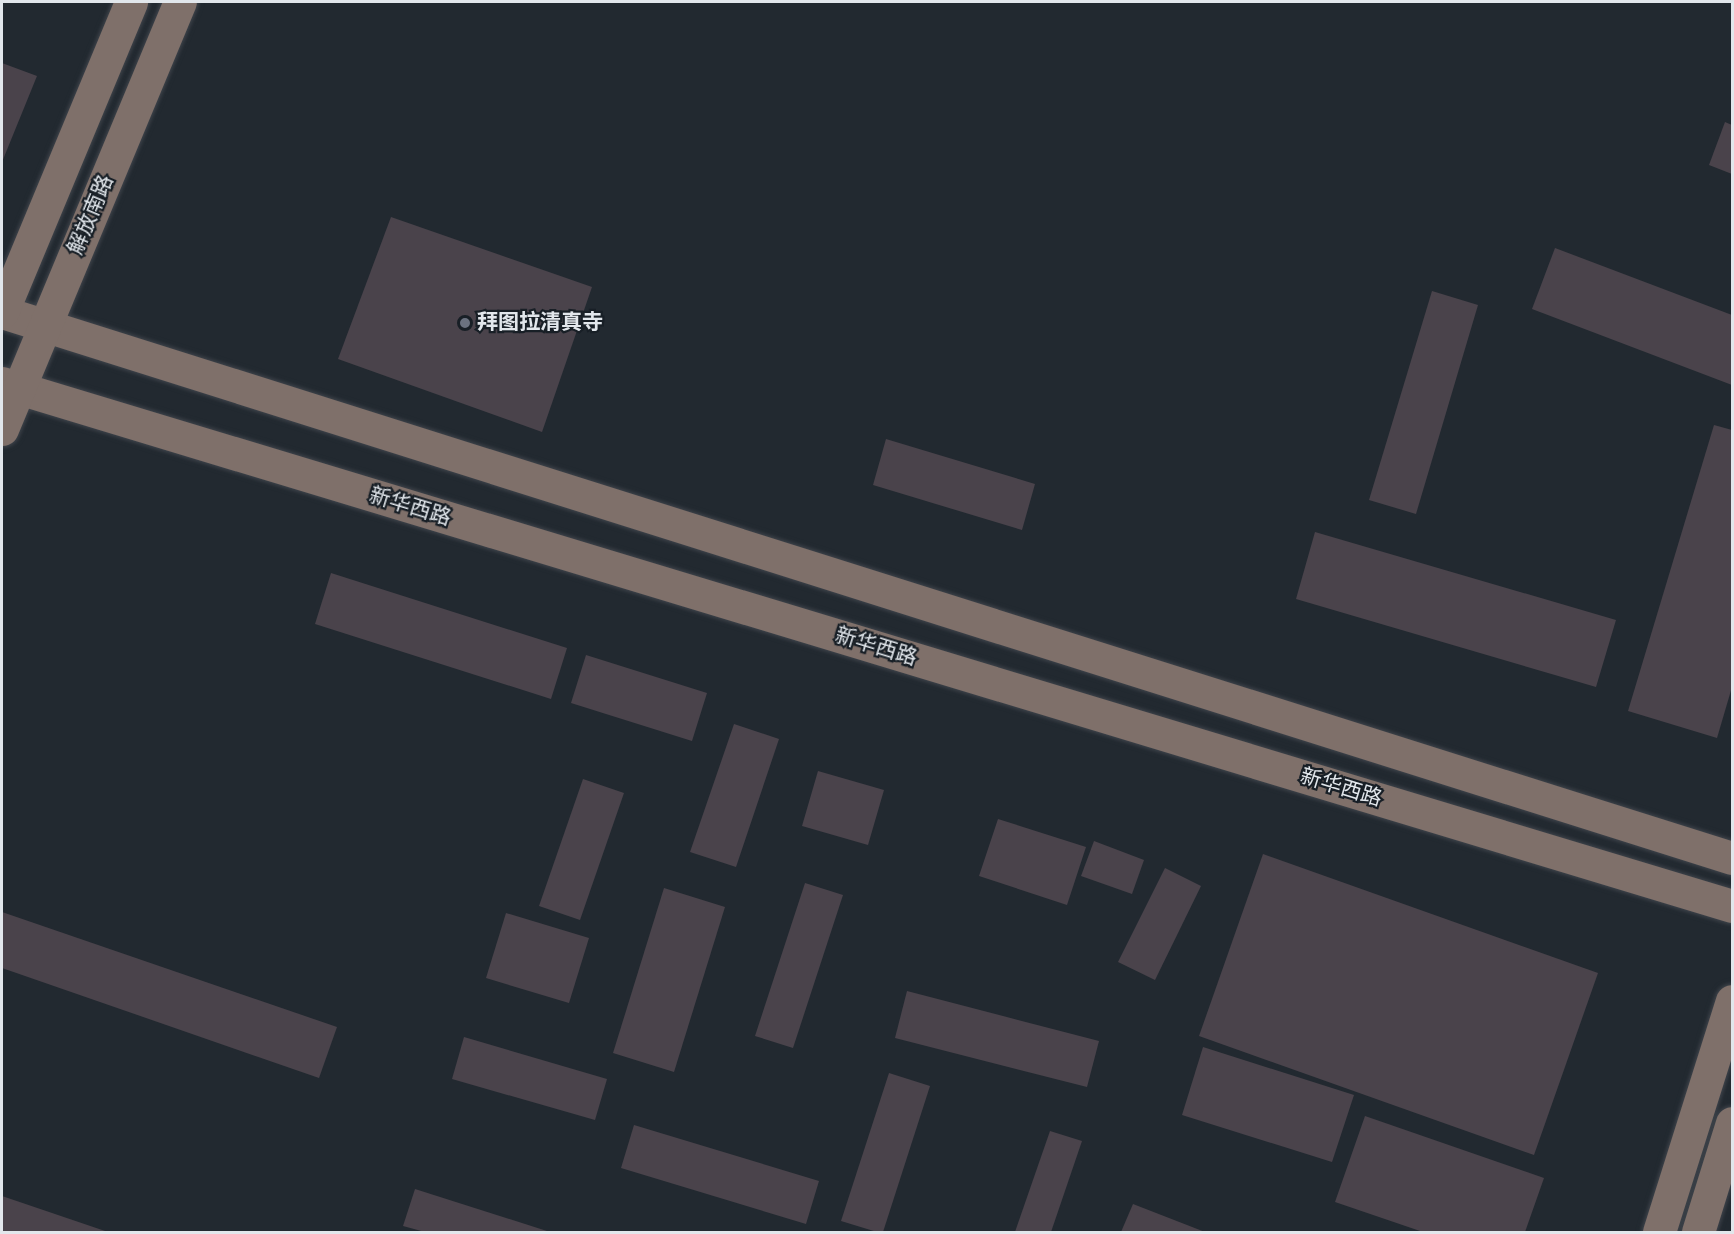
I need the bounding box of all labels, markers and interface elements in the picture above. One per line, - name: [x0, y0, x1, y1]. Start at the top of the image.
- street label: 解放南路: [63, 171, 119, 259]
- place label: 拜图拉清真寺: [477, 310, 603, 336]
- marker: 拜图拉清真寺: [458, 316, 472, 330]
- street label: 新华西路: [366, 483, 454, 531]
- street label: 新华西路: [832, 623, 920, 671]
- street label: 新华西路: [1297, 764, 1385, 812]

